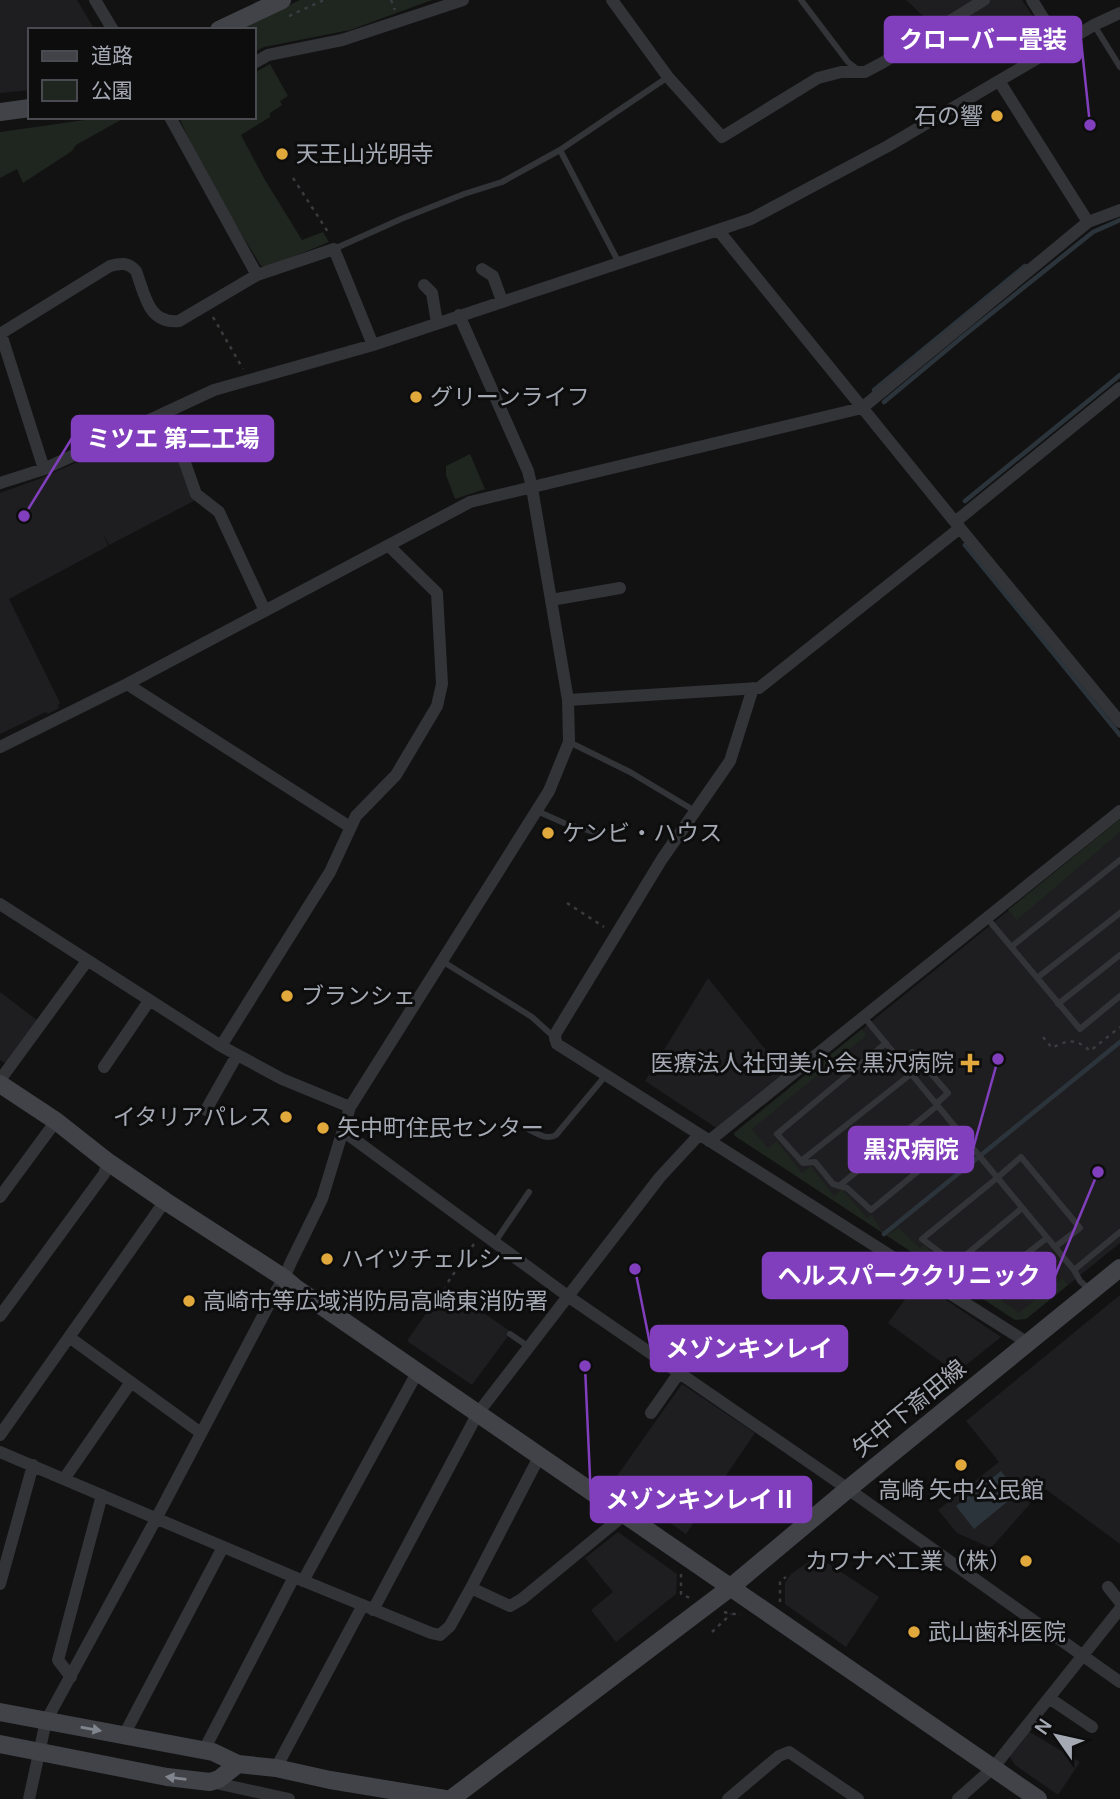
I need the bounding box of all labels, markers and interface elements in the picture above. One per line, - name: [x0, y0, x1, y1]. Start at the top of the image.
- callout: クローバー畳装: [885, 17, 1081, 62]
- text: クローバー畳装: [899, 22, 1067, 55]
- legend: [28, 28, 256, 119]
- text: 道路: [91, 41, 133, 69]
- text: 公園: [91, 76, 133, 104]
- place label: 石の響: [914, 99, 983, 131]
- marker: 石の響: [989, 108, 1005, 124]
- place label: 天王山光明寺: [296, 137, 434, 169]
- marker: 天王山光明寺: [274, 146, 290, 162]
- place label: グリーンライフ: [430, 380, 590, 412]
- marker: グリーンライフ: [408, 389, 424, 405]
- callout: ミツエ 第二工場: [72, 416, 273, 461]
- text: ミツエ 第二工場: [87, 421, 259, 454]
- place label: ケンビ・ハウス: [562, 816, 722, 848]
- marker: ケンビ・ハウス: [540, 825, 556, 841]
- place label: ブランシェ: [301, 979, 416, 1011]
- marker: ブランシェ: [279, 988, 295, 1004]
- place label: 医療法人社団美心会 黒沢病院: [650, 1046, 954, 1078]
- marker: 医療法人社団美心会 黒沢病院: [960, 1053, 980, 1073]
- place label: イタリアパレス: [112, 1100, 272, 1132]
- marker: イタリアパレス: [278, 1109, 294, 1125]
- place label: 矢中町住民センター: [337, 1111, 544, 1143]
- marker: 矢中町住民センター: [315, 1120, 331, 1136]
- callout: 黒沢病院: [849, 1127, 973, 1172]
- text: 黒沢病院: [863, 1132, 959, 1165]
- place label: ハイツチェルシー: [341, 1242, 525, 1274]
- marker: ハイツチェルシー: [319, 1251, 335, 1267]
- callout: ヘルスパーククリニック: [763, 1253, 1055, 1298]
- text: ヘルスパーククリニック: [777, 1258, 1041, 1291]
- place label: 高崎市等広域消防局高崎東消防署: [203, 1284, 548, 1316]
- marker: 高崎市等広域消防局高崎東消防署: [181, 1293, 197, 1309]
- callout: メゾンキンレイ: [651, 1326, 847, 1371]
- text: メゾンキンレイ: [665, 1331, 833, 1364]
- street label: 矢中下斎田線: [845, 1351, 972, 1463]
- marker: 高崎 矢中公民館: [953, 1457, 969, 1473]
- place label: 高崎 矢中公民館: [878, 1473, 1044, 1505]
- callout: メゾンキンレイⅡ: [591, 1477, 811, 1522]
- text: メゾンキンレイⅡ: [605, 1482, 797, 1515]
- place label: カワナベ工業（株）: [805, 1544, 1012, 1576]
- marker: カワナベ工業（株）: [1018, 1553, 1034, 1569]
- place label: 武山歯科医院: [928, 1615, 1066, 1647]
- marker: 武山歯科医院: [906, 1624, 922, 1640]
- north arrow: [1022, 1701, 1092, 1771]
- text: N: [1028, 1714, 1058, 1739]
- one-way arrow: [80, 1724, 102, 1735]
- one-way arrow: [165, 1773, 187, 1784]

